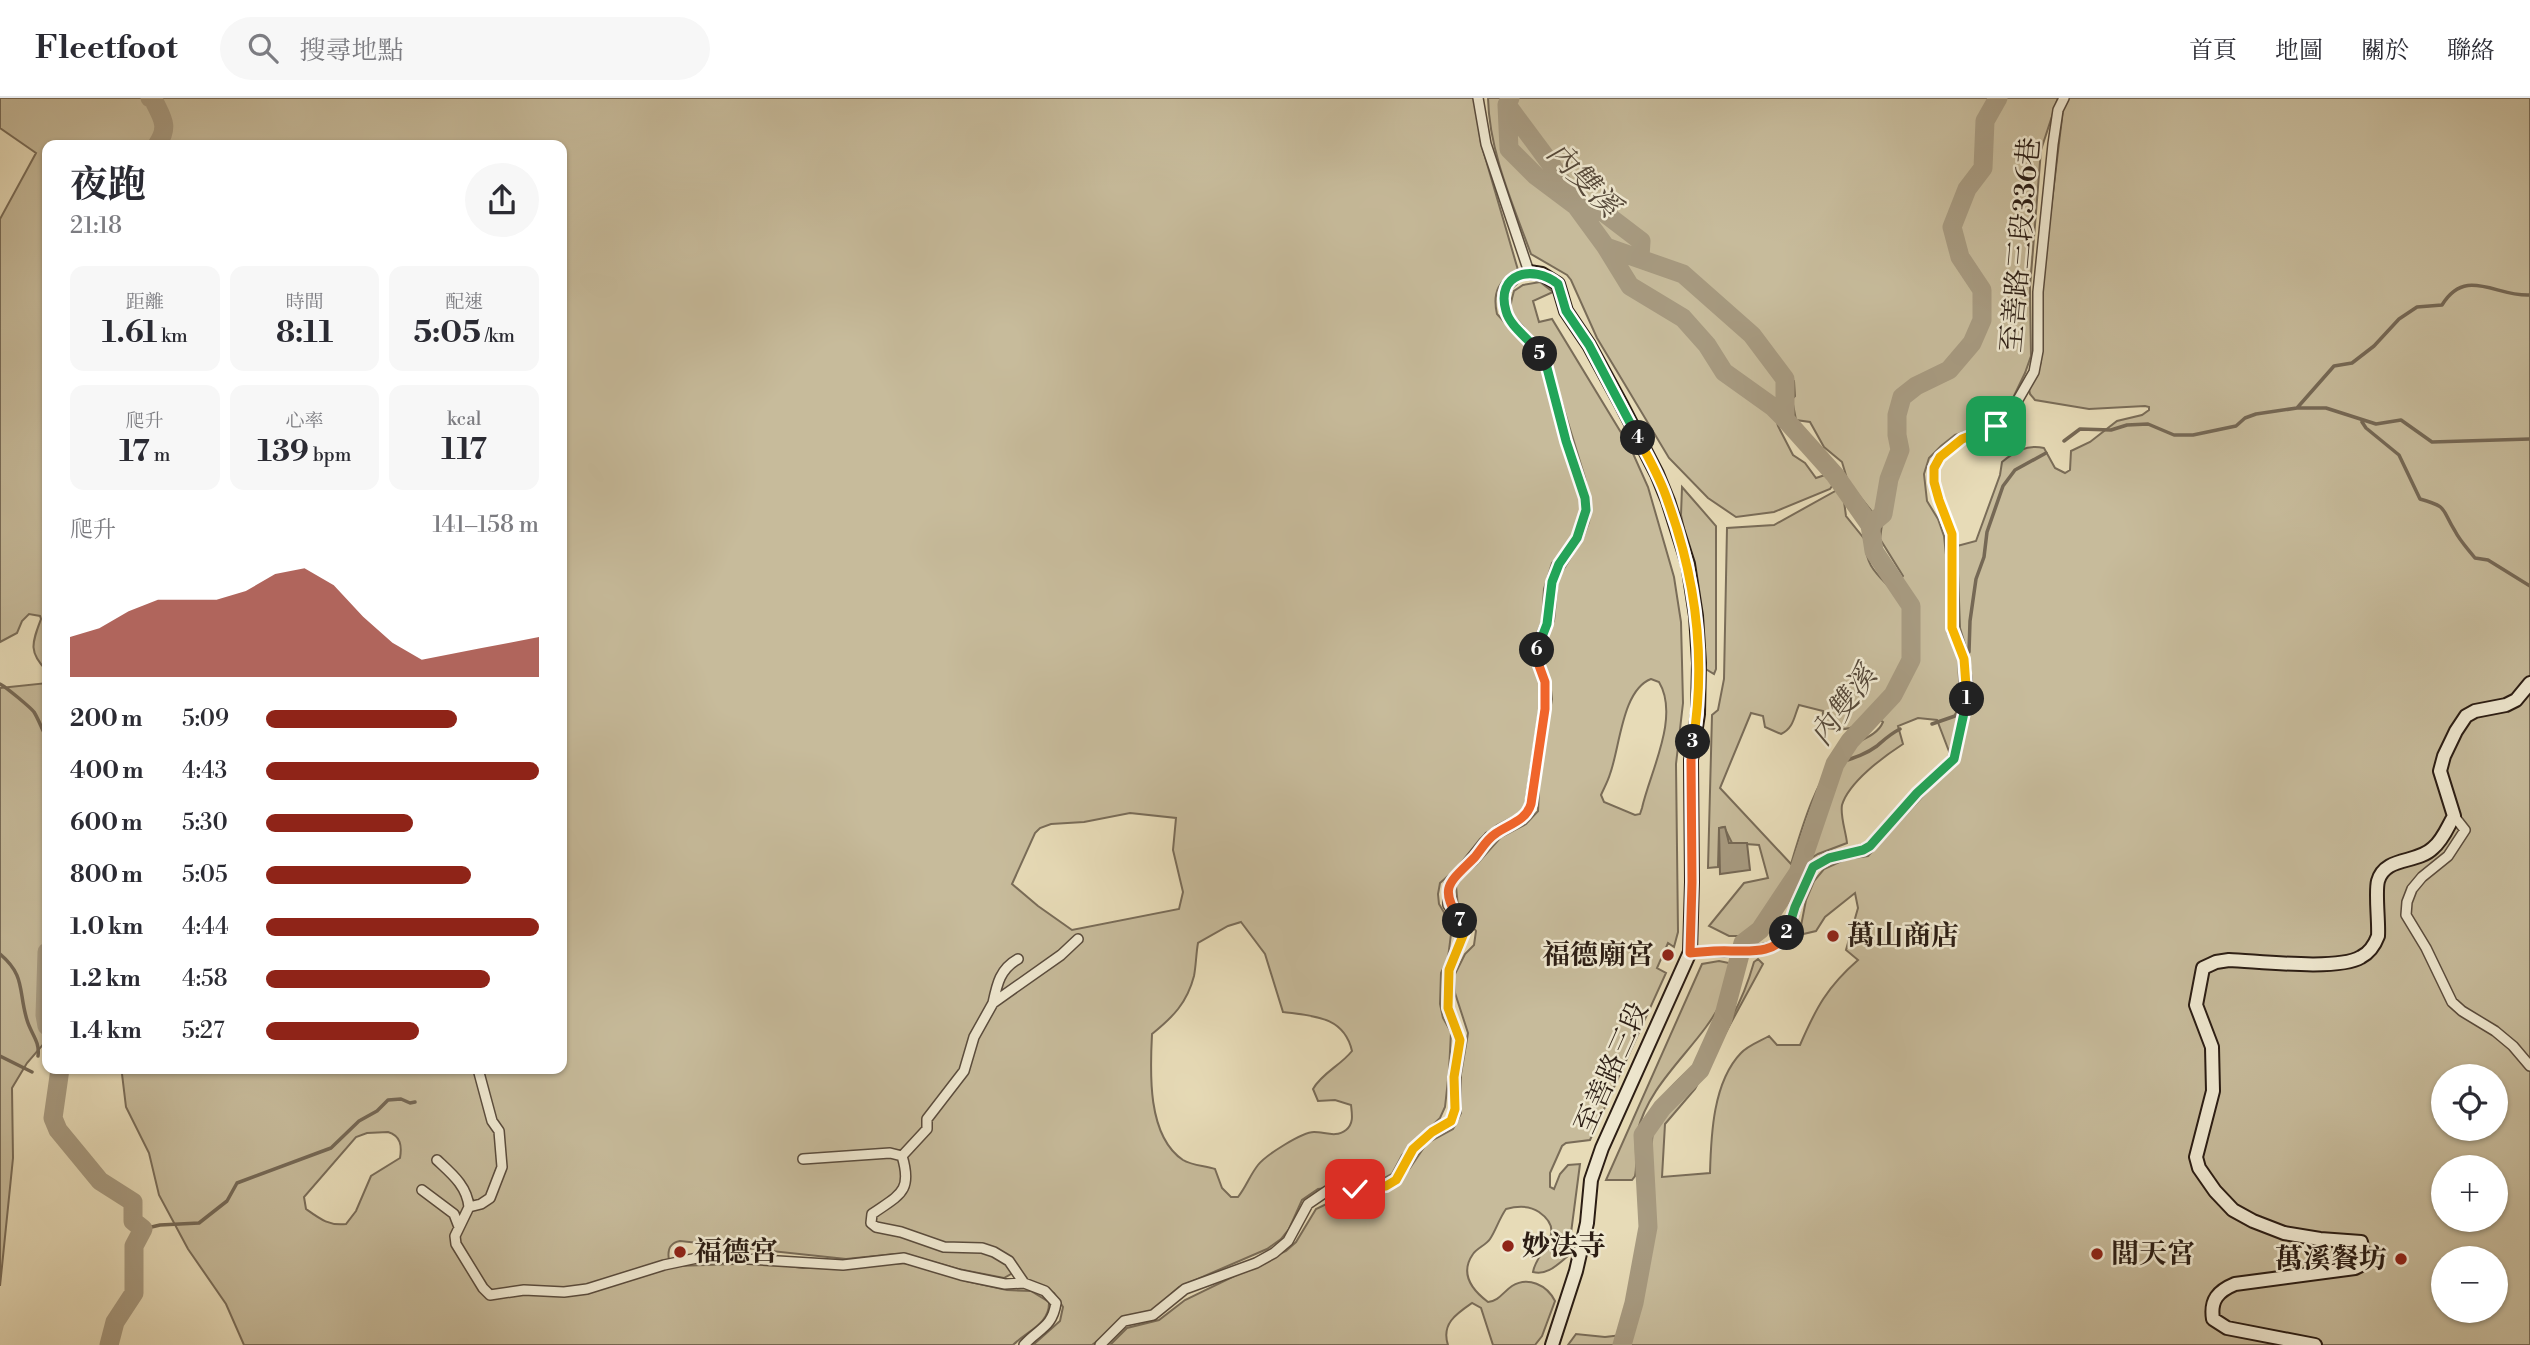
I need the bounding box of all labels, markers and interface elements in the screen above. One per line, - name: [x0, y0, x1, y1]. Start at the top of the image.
- search box: [220, 17, 710, 80]
- text: Fleetfoot: [35, 28, 178, 69]
- icon: search: [244, 29, 282, 67]
- text: 搜尋地點: [300, 35, 404, 67]
- text: 首頁: [2189, 36, 2237, 66]
- text: 地圖: [2275, 36, 2323, 66]
- text: 關於: [2361, 36, 2409, 66]
- text: 聯絡: [2447, 36, 2495, 66]
- water label: 內雙溪: [1538, 134, 1630, 228]
- street label: 至善路三段336巷: [1994, 136, 2048, 354]
- text: 夜跑: [70, 162, 146, 209]
- button: share: [465, 163, 539, 237]
- text: 21:18: [70, 212, 122, 240]
- text: 距離: [126, 290, 164, 314]
- text: 時間: [285, 290, 324, 314]
- text: 配速: [445, 290, 483, 314]
- text: 1.61: [102, 314, 157, 352]
- text: 8:11: [276, 314, 333, 352]
- text: 5:05: [414, 314, 481, 352]
- text: km: [157, 324, 188, 348]
- text: /km: [481, 324, 515, 348]
- pin: 5: [1522, 336, 1558, 372]
- text: 5: [1534, 341, 1545, 365]
- pin: [1966, 396, 2026, 456]
- text: kcal: [447, 407, 481, 431]
- icon: arrive: [1977, 407, 2015, 445]
- text: 爬升: [126, 409, 164, 433]
- text: 心率: [285, 409, 324, 433]
- pin: 4: [1620, 420, 1656, 456]
- text: 4: [1631, 425, 1644, 449]
- text: 117: [441, 431, 487, 469]
- text: 17: [119, 433, 150, 471]
- text: 139: [258, 433, 309, 471]
- text: m: [150, 443, 170, 467]
- text: bpm: [309, 443, 351, 467]
- text: 141–158 m: [432, 511, 539, 539]
- text: 爬升: [70, 516, 116, 544]
- pin: 6: [1520, 632, 1554, 668]
- text: 6: [1531, 637, 1542, 661]
- water label: 內雙溪: [1802, 656, 1888, 754]
- pin: 1: [1950, 682, 1984, 716]
- text: 1: [1962, 686, 1971, 710]
- text: 200 m: [70, 705, 142, 733]
- text: 5:09: [182, 705, 229, 733]
- pin: 3: [1676, 724, 1710, 760]
- text: 3: [1687, 729, 1698, 753]
- text: 400 m: [70, 757, 143, 785]
- text: 4:43: [182, 757, 227, 785]
- text: 600 m: [70, 809, 143, 837]
- text: 5:30: [182, 809, 228, 837]
- text: 800 m: [70, 861, 143, 889]
- text: 5:05: [182, 861, 228, 889]
- pin: 7: [1442, 904, 1478, 938]
- text: 7: [1454, 908, 1465, 932]
- text: 1.0 km: [70, 913, 143, 941]
- text: 4:44: [182, 913, 229, 941]
- pin: 2: [1770, 916, 1804, 950]
- place label: 萬山商店: [1847, 919, 1959, 954]
- text: 2: [1781, 920, 1792, 944]
- marker: 萬山商店: [1825, 928, 1841, 944]
- place label: 福德廟宮: [1542, 938, 1654, 973]
- marker: 福德廟宮: [1660, 947, 1676, 963]
- text: 1.2 km: [70, 965, 141, 993]
- text: 4:58: [182, 965, 228, 993]
- street label: 至善路三段: [1568, 997, 1656, 1139]
- text: 1.4 km: [70, 1017, 142, 1045]
- text: 5:27: [182, 1017, 224, 1045]
- map controls: [2431, 1064, 2508, 1323]
- button: locate: [2431, 1064, 2508, 1141]
- button: +: [2431, 1155, 2508, 1232]
- pin: [1325, 1159, 1385, 1219]
- icon: check: [1336, 1170, 1374, 1208]
- place label: 妙法寺: [1522, 1229, 1606, 1264]
- place label: 福德宮: [694, 1235, 778, 1270]
- place label: 閭天宮: [2111, 1237, 2195, 1272]
- marker: 妙法寺: [1500, 1238, 1516, 1254]
- place label: 萬溪餐坊: [2275, 1242, 2387, 1277]
- marker: 福德宮: [672, 1244, 688, 1260]
- marker: 閭天宮: [2089, 1246, 2105, 1262]
- button: −: [2431, 1246, 2508, 1323]
- marker: 萬溪餐坊: [2393, 1251, 2409, 1267]

